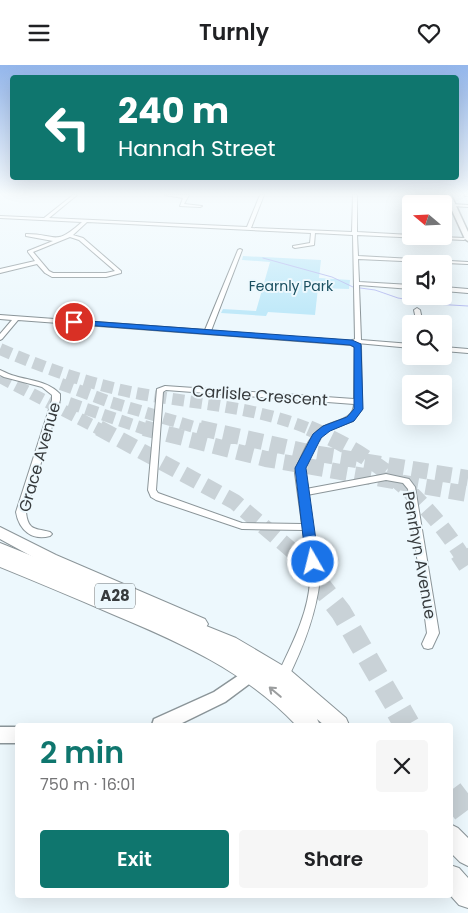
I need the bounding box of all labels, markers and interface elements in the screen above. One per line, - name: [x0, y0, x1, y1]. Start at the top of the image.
- text: Turnly: [199, 17, 269, 48]
- icon: menu: [25, 19, 53, 47]
- icon: heart: [415, 19, 443, 47]
- text: 240 m: [118, 86, 229, 135]
- icon: left: [35, 95, 100, 160]
- text: Hannah Street: [118, 133, 276, 164]
- north arrow: [402, 195, 452, 245]
- map controls: [402, 195, 452, 425]
- button: sound: [402, 255, 452, 305]
- park label: Fearnly Park: [249, 276, 334, 296]
- pin: [53, 301, 95, 343]
- icon: arrive: [60, 308, 88, 336]
- button: search: [402, 315, 452, 365]
- button: layers: [402, 375, 452, 425]
- street label: Carlisle Crescent: [191, 379, 329, 412]
- street label: Grace Avenue: [13, 399, 66, 515]
- street label: Penrhyn Avenue: [397, 489, 442, 621]
- position arrow: [286, 535, 338, 587]
- road number: A28: [95, 583, 135, 609]
- one-way arrow: [269, 686, 282, 697]
- text: 2 min: [40, 731, 124, 774]
- button: close: [376, 740, 428, 792]
- text: 750 m · 16:01: [40, 773, 135, 796]
- button: Exit: [40, 830, 229, 888]
- button: Share: [239, 830, 428, 888]

